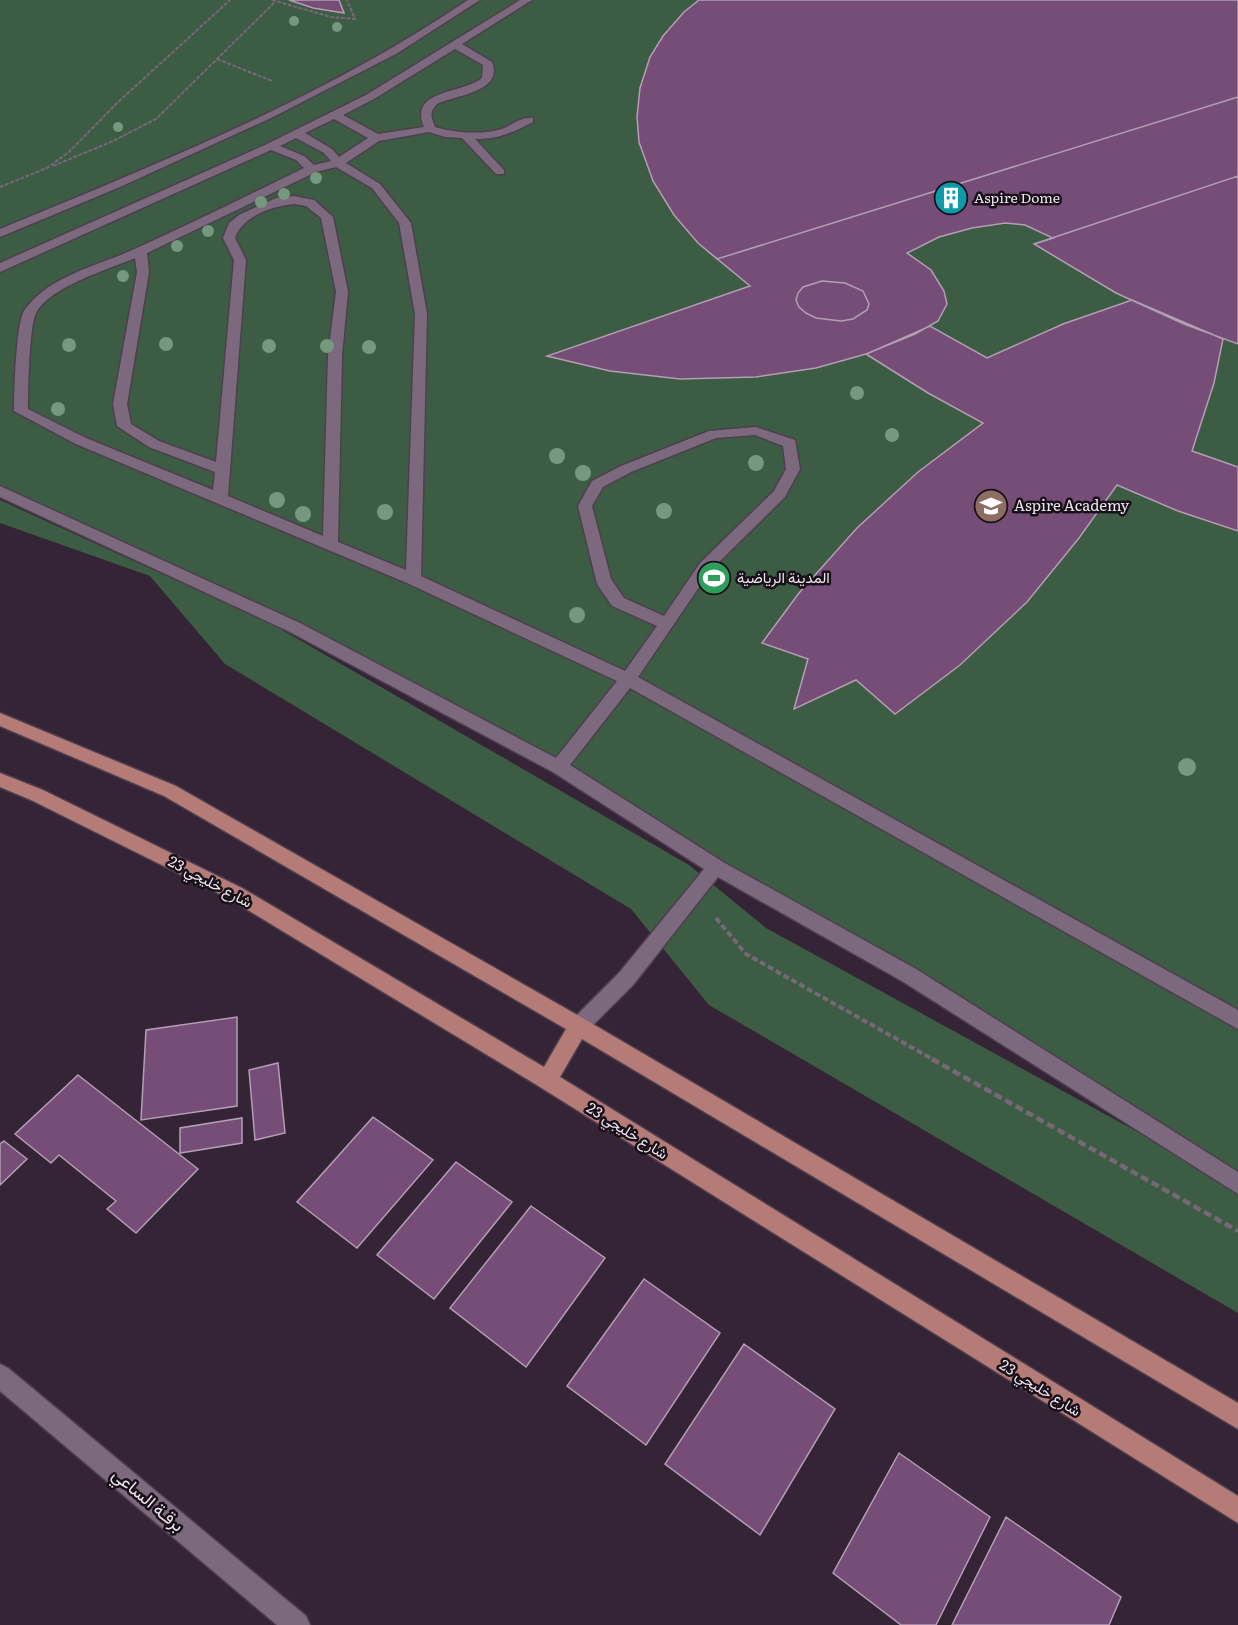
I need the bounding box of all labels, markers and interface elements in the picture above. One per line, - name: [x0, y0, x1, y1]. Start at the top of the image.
- building icon: Aspire Dome: [933, 180, 969, 216]
- place label: Aspire Dome: [974, 187, 1060, 207]
- school or university icon: Aspire Academy: [973, 488, 1009, 524]
- place label: Aspire Academy: [1014, 493, 1130, 516]
- sports icon: المدينة الرياضية: [696, 560, 732, 596]
- place label: المدينة الرياضية: [737, 565, 830, 588]
- street label: شارع خليجي 23: [163, 849, 257, 915]
- street label: شارع خليجي 23: [581, 1096, 673, 1167]
- street label: شارع خليجي 23: [994, 1353, 1086, 1424]
- street label: برقـة الساعي: [105, 1460, 191, 1540]

